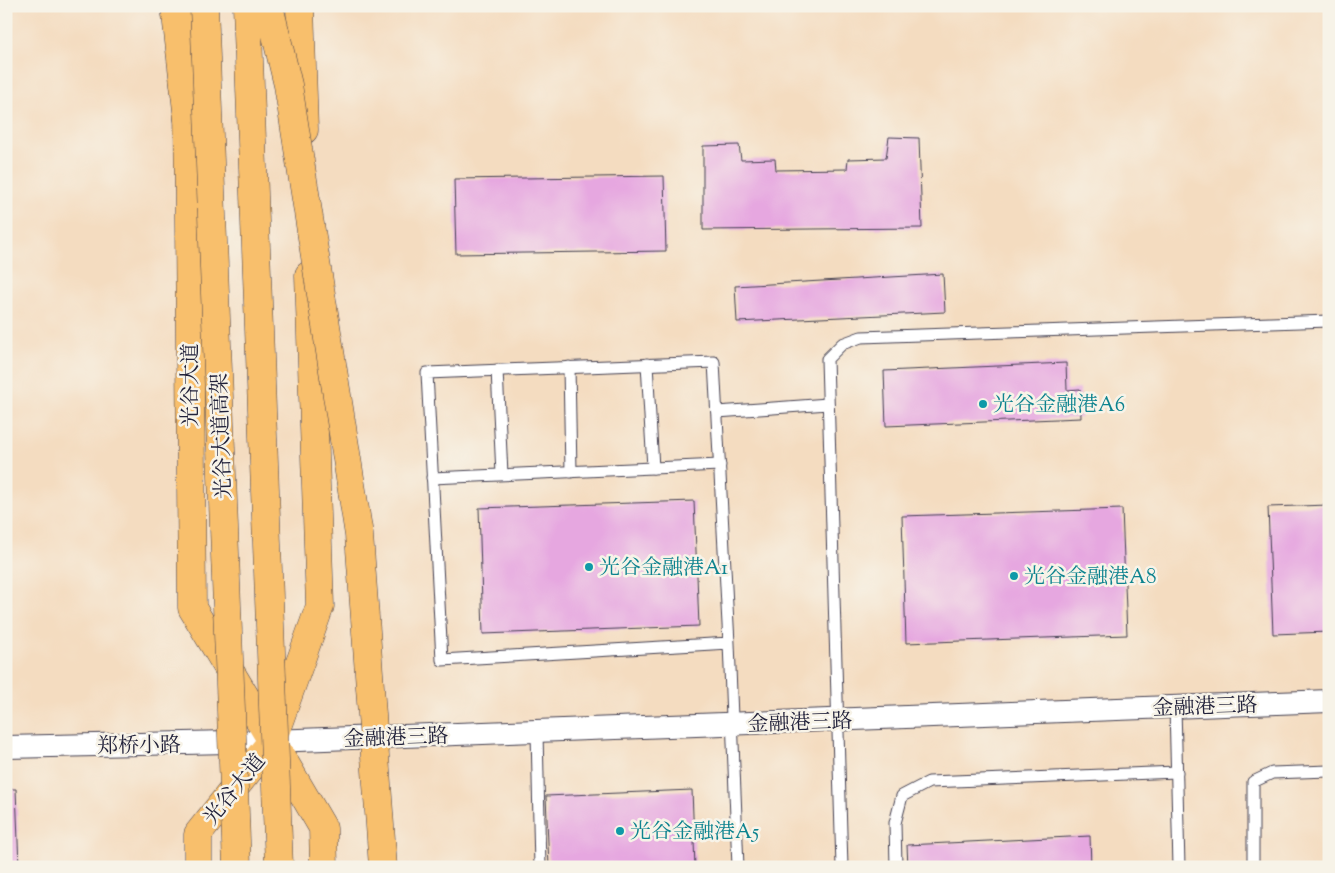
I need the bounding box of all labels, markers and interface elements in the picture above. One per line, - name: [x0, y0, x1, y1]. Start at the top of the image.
- street label: 光谷大道: [177, 343, 207, 427]
- street label: 光谷大道高架: [206, 372, 240, 499]
- place label: 光谷金融港A6: [993, 391, 1125, 421]
- marker: 光谷金融港A6: [977, 398, 989, 410]
- place label: 光谷金融港A1: [599, 554, 728, 584]
- marker: 光谷金融港A1: [583, 561, 595, 573]
- place label: 光谷金融港A8: [1024, 563, 1157, 593]
- marker: 光谷金融港A8: [1008, 570, 1020, 582]
- street label: 金融港三路: [1152, 691, 1258, 725]
- street label: 金融港三路: [747, 707, 853, 741]
- street label: 金融港三路: [343, 722, 449, 756]
- street label: 郑桥小路: [97, 731, 181, 763]
- street label: 光谷大道: [197, 748, 274, 832]
- place label: 光谷金融港A5: [630, 818, 759, 848]
- marker: 光谷金融港A5: [614, 825, 626, 837]

